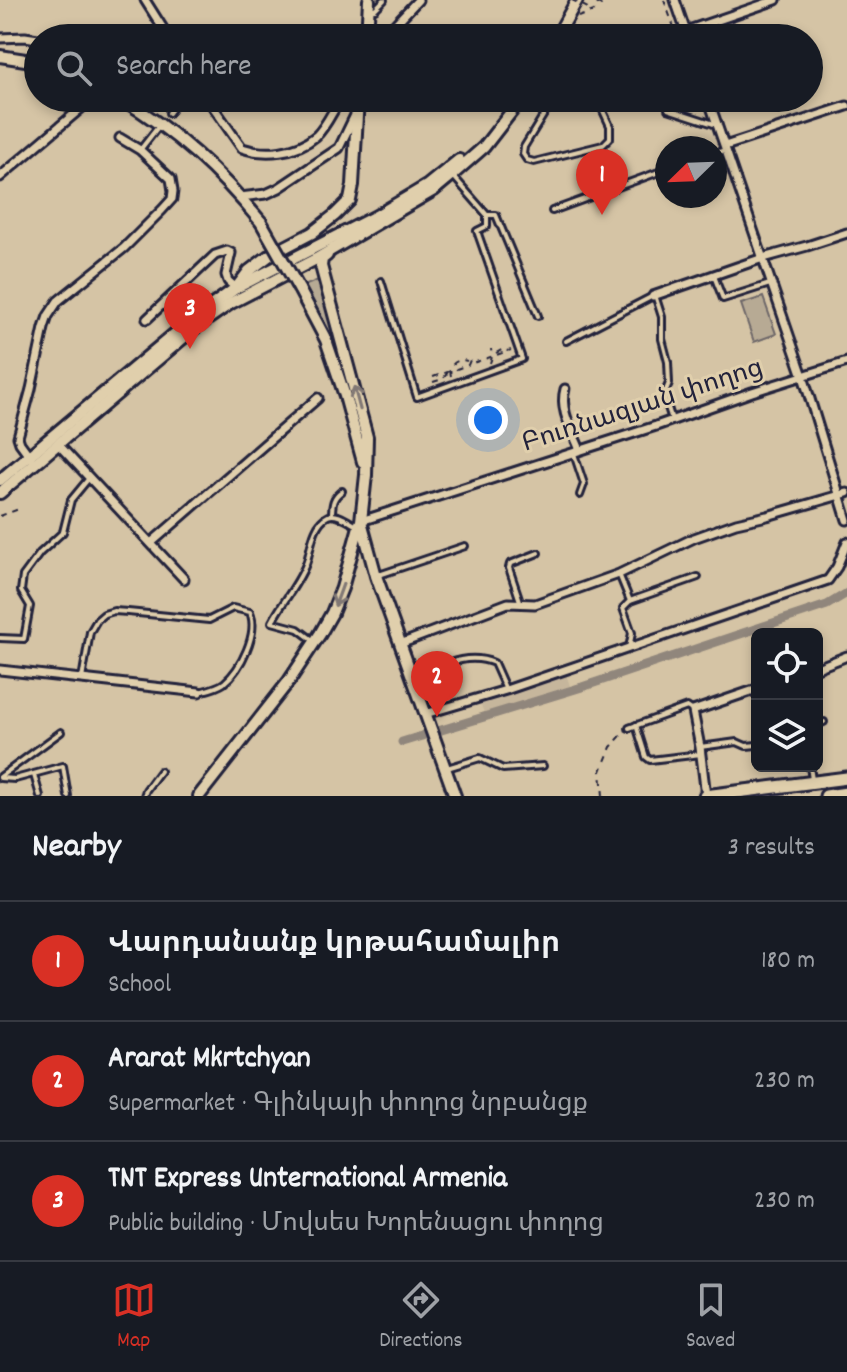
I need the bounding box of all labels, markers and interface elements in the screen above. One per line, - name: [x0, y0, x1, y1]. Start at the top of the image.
- search box: [24, 24, 823, 112]
- icon: search: [52, 46, 96, 90]
- text: Search here: [116, 47, 252, 90]
- north arrow: [655, 136, 727, 208]
- pin: 1: [576, 149, 628, 215]
- pin: 3: [164, 283, 216, 349]
- street label: Բուռնազյան փողոց: [518, 351, 768, 463]
- one-way arrow: [349, 386, 364, 412]
- your location: [468, 400, 508, 440]
- one-way arrow: [330, 583, 345, 608]
- map controls: [751, 628, 823, 772]
- button: locate: [751, 628, 823, 700]
- pin: 2: [411, 651, 463, 717]
- button: layers: [751, 700, 823, 772]
- text: Nearby: [32, 824, 121, 873]
- text: 3 results: [728, 830, 815, 867]
- text: Վարդանանք կրթահամալիր: [108, 924, 560, 967]
- text: 1: [55, 943, 61, 980]
- text: 180 m: [761, 943, 815, 980]
- text: School: [108, 967, 171, 1004]
- text: Ararat Mkrtchyan: [108, 1039, 311, 1082]
- text: 2: [52, 1063, 64, 1100]
- text: 230 m: [754, 1063, 815, 1100]
- text: Supermarket · Գլինկայի փողոց նրբանցք: [108, 1086, 588, 1123]
- text: TNT Express Unternational Armenia: [108, 1159, 507, 1202]
- text: 3: [52, 1183, 64, 1220]
- text: 230 m: [754, 1183, 815, 1220]
- text: Public building · Մովսես Խորենացու փողոց: [108, 1206, 604, 1243]
- tab: Map: [112, 1278, 156, 1357]
- tab: Directions: [379, 1278, 463, 1357]
- tab: Saved: [686, 1278, 735, 1357]

